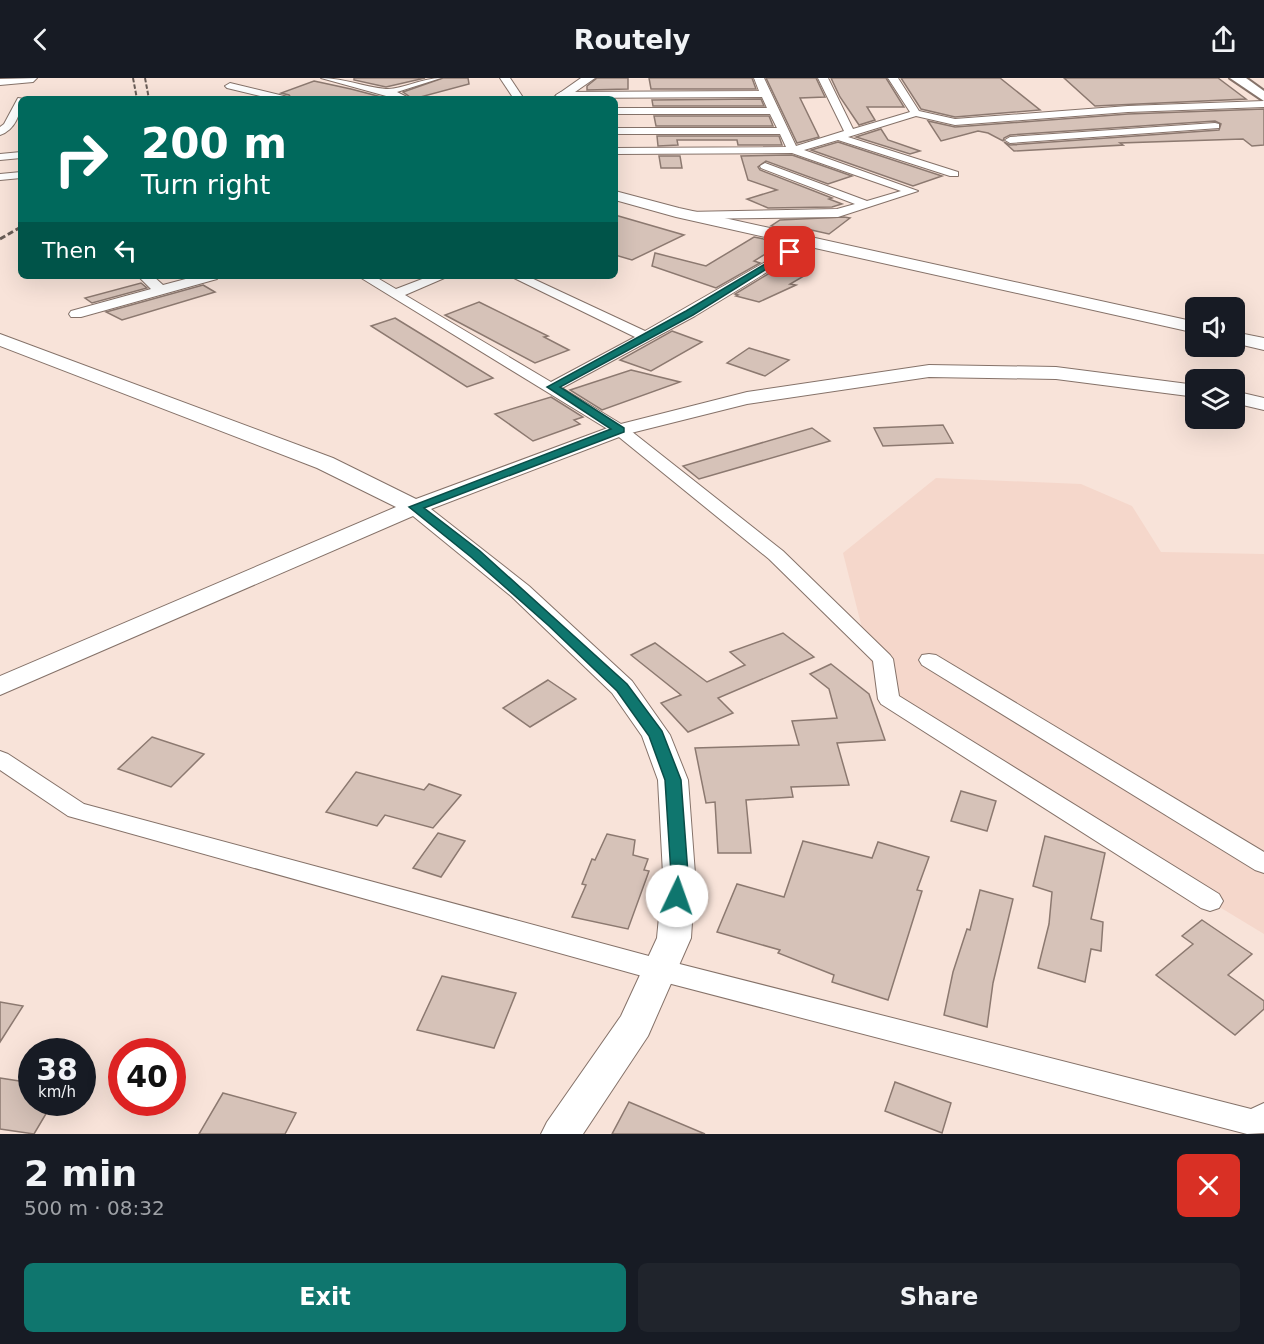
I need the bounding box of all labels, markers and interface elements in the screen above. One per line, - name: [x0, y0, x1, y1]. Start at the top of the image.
- icon: back: [24, 23, 57, 56]
- icon: share: [1207, 23, 1240, 56]
- text: Routely: [574, 24, 690, 55]
- text: 200 m: [141, 119, 287, 168]
- icon: right: [42, 120, 120, 198]
- text: Turn right: [141, 169, 270, 200]
- pin: [764, 226, 815, 277]
- icon: left: [109, 234, 142, 267]
- icon: arrive: [773, 235, 806, 268]
- text: Then: [42, 238, 97, 263]
- map controls: [1185, 297, 1245, 429]
- button: sound: [1185, 297, 1245, 357]
- button: layers: [1185, 369, 1245, 429]
- position arrow: [645, 864, 709, 928]
- speed limit sign: 40: [108, 1038, 186, 1116]
- text: 38: [36, 1052, 78, 1087]
- text: km/h: [38, 1083, 76, 1101]
- text: 2 min: [24, 1153, 137, 1194]
- button: close: [1177, 1154, 1240, 1217]
- text: 500 m · 08:32: [24, 1196, 165, 1220]
- button: Exit: [24, 1263, 626, 1332]
- button: Share: [638, 1263, 1240, 1332]

